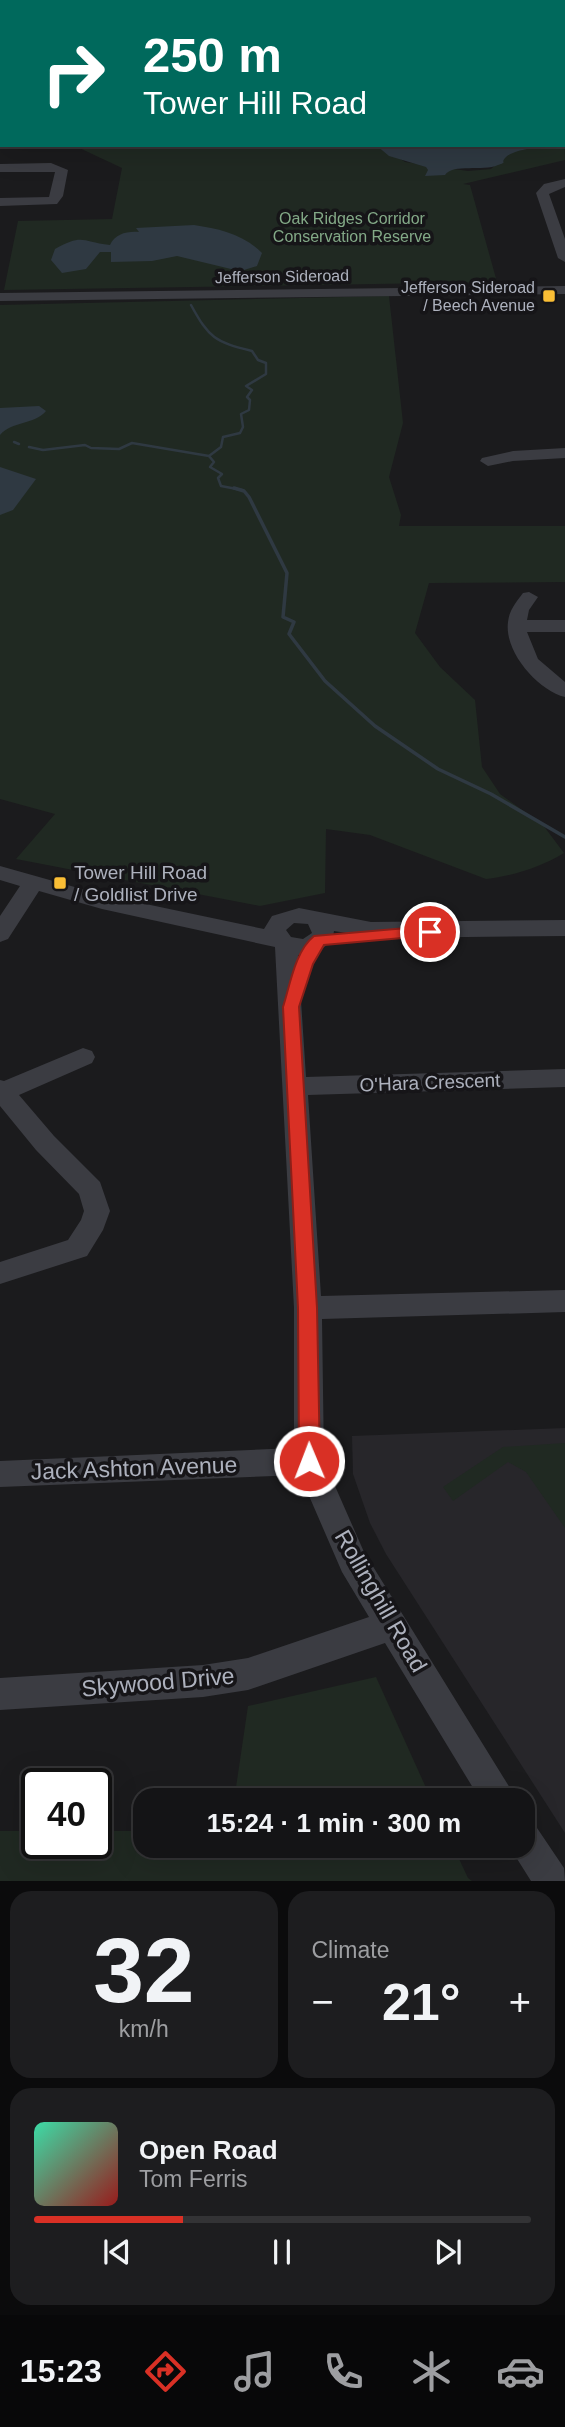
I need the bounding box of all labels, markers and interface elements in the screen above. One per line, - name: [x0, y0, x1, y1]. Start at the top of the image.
- icon: right: [28, 28, 119, 119]
- text: 250 m: [143, 28, 282, 82]
- text: Tower Hill Road: [143, 85, 367, 121]
- park label: Oak Ridges Corridor Conservation Reserve: [273, 210, 431, 245]
- street label: Jefferson Sideroad: [215, 267, 349, 286]
- place label: Jefferson Sideroad / Beech Avenue: [401, 279, 535, 314]
- marker: Jefferson Sideroad / Beech Avenue: [541, 288, 557, 304]
- place label: Tower Hill Road / Goldlist Drive: [74, 862, 207, 905]
- marker: Tower Hill Road / Goldlist Drive: [52, 875, 68, 891]
- pin: [400, 902, 460, 962]
- icon: arrive: [411, 913, 449, 951]
- street label: O'Hara Crescent: [359, 1070, 502, 1095]
- position arrow: [272, 1424, 346, 1498]
- street label: Jack Ashton Avenue: [30, 1451, 238, 1485]
- street label: Rollinghill Road: [330, 1525, 432, 1677]
- street label: Skywood Drive: [80, 1662, 236, 1702]
- speed limit sign: 40: [21, 1768, 112, 1859]
- text: 15:24 · 1 min · 300 m: [207, 1808, 461, 1838]
- text: 32: [93, 1920, 194, 2021]
- text: Climate: [312, 1937, 389, 1963]
- text: 21°: [382, 1973, 461, 2031]
- text: −: [312, 1981, 334, 2023]
- text: +: [509, 1981, 531, 2023]
- text: km/h: [119, 2016, 169, 2042]
- text: Open Road: [139, 2135, 278, 2165]
- text: Tom Ferris: [139, 2166, 248, 2192]
- icon: previous: [98, 2233, 136, 2271]
- icon: pause: [263, 2233, 301, 2271]
- icon: next: [429, 2233, 467, 2271]
- icon: directions: [141, 2347, 190, 2396]
- icon: music: [230, 2347, 279, 2396]
- icon: phone: [319, 2347, 368, 2396]
- icon: climate: [407, 2347, 456, 2396]
- icon: car: [496, 2347, 545, 2396]
- text: 15:23: [20, 2353, 102, 2389]

